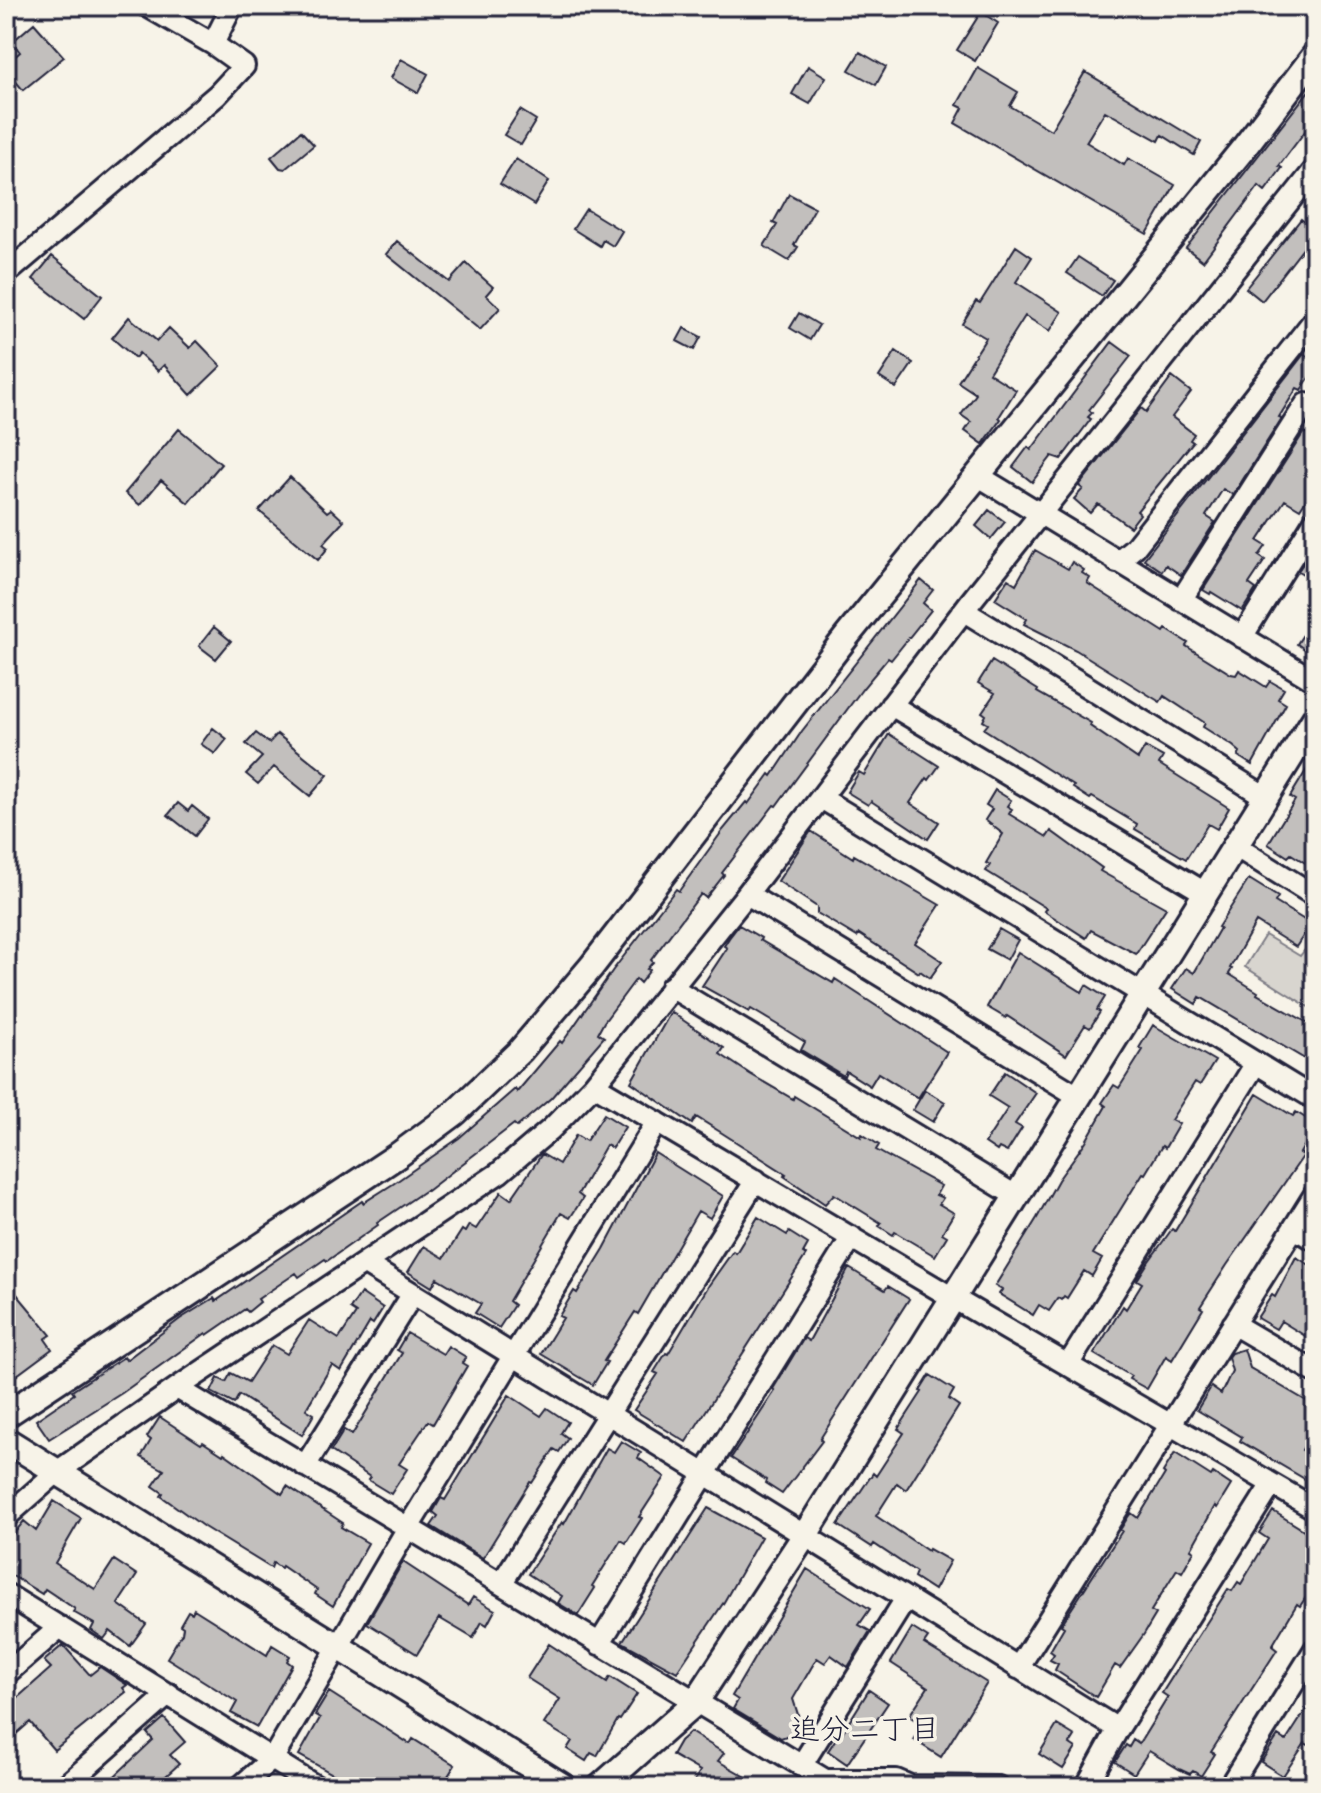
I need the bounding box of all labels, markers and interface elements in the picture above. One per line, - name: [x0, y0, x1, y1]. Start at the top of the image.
- district label: 追分二丁目: [790, 1702, 940, 1756]

